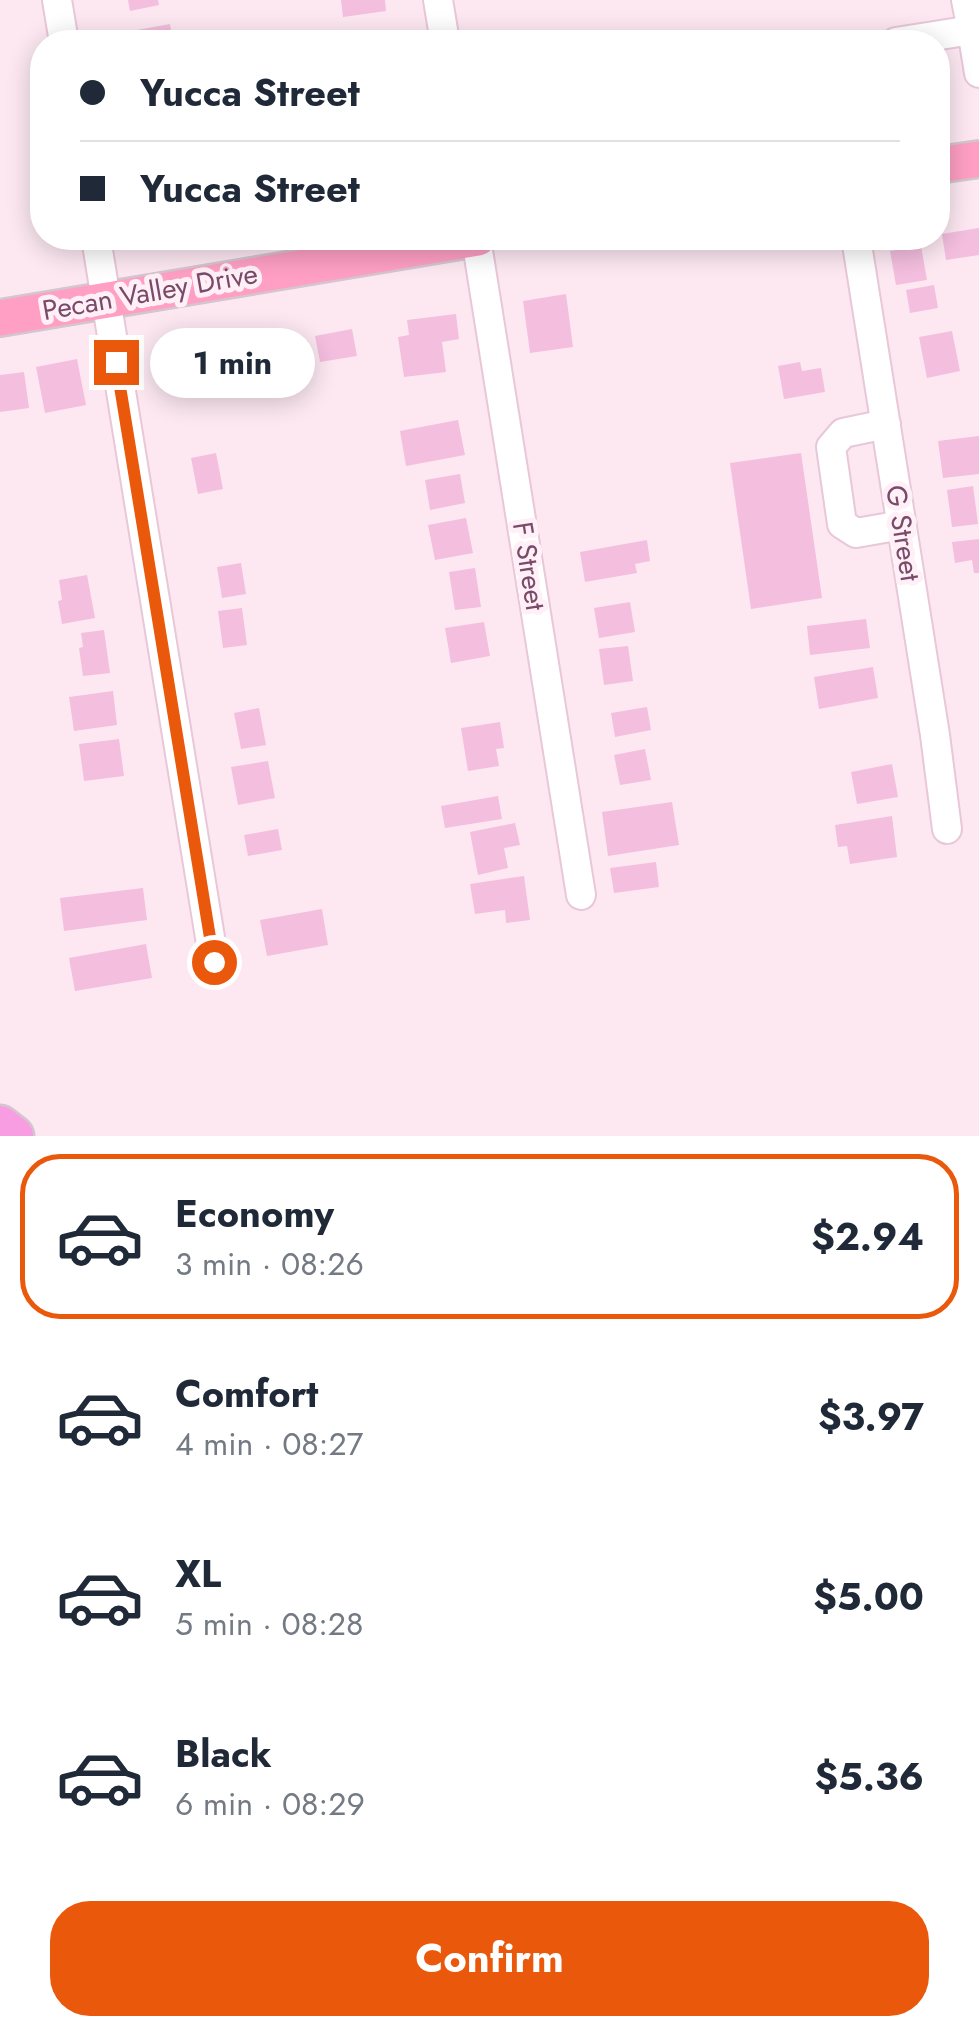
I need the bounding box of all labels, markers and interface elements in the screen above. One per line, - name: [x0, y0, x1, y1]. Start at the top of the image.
- text: Yucca Street: [140, 65, 360, 120]
- text: Yucca Street: [140, 161, 360, 216]
- street label: Pecan Valley Drive: [39, 253, 261, 331]
- callout: 1 min: [151, 327, 316, 397]
- route end: [94, 340, 139, 385]
- text: 1 min: [193, 340, 272, 386]
- street label: G Street: [875, 482, 931, 584]
- street label: F Street: [502, 519, 556, 614]
- route start: [192, 940, 237, 985]
- text: Economy: [175, 1186, 334, 1241]
- icon: car: [55, 1192, 145, 1282]
- text: $2.94: [811, 1209, 924, 1264]
- text: 3 min · 08:26: [175, 1241, 364, 1287]
- text: Comfort: [175, 1366, 318, 1421]
- icon: car: [55, 1372, 145, 1462]
- text: $3.97: [818, 1389, 924, 1444]
- text: 4 min · 08:27: [175, 1421, 363, 1467]
- text: XL: [175, 1546, 221, 1601]
- icon: car: [55, 1552, 145, 1642]
- text: $5.00: [813, 1569, 924, 1624]
- text: 5 min · 08:28: [175, 1601, 363, 1647]
- text: Black: [175, 1726, 272, 1781]
- icon: car: [55, 1732, 145, 1822]
- text: $5.36: [815, 1749, 924, 1804]
- text: 6 min · 08:29: [175, 1781, 365, 1827]
- button: Confirm: [50, 1901, 929, 2016]

